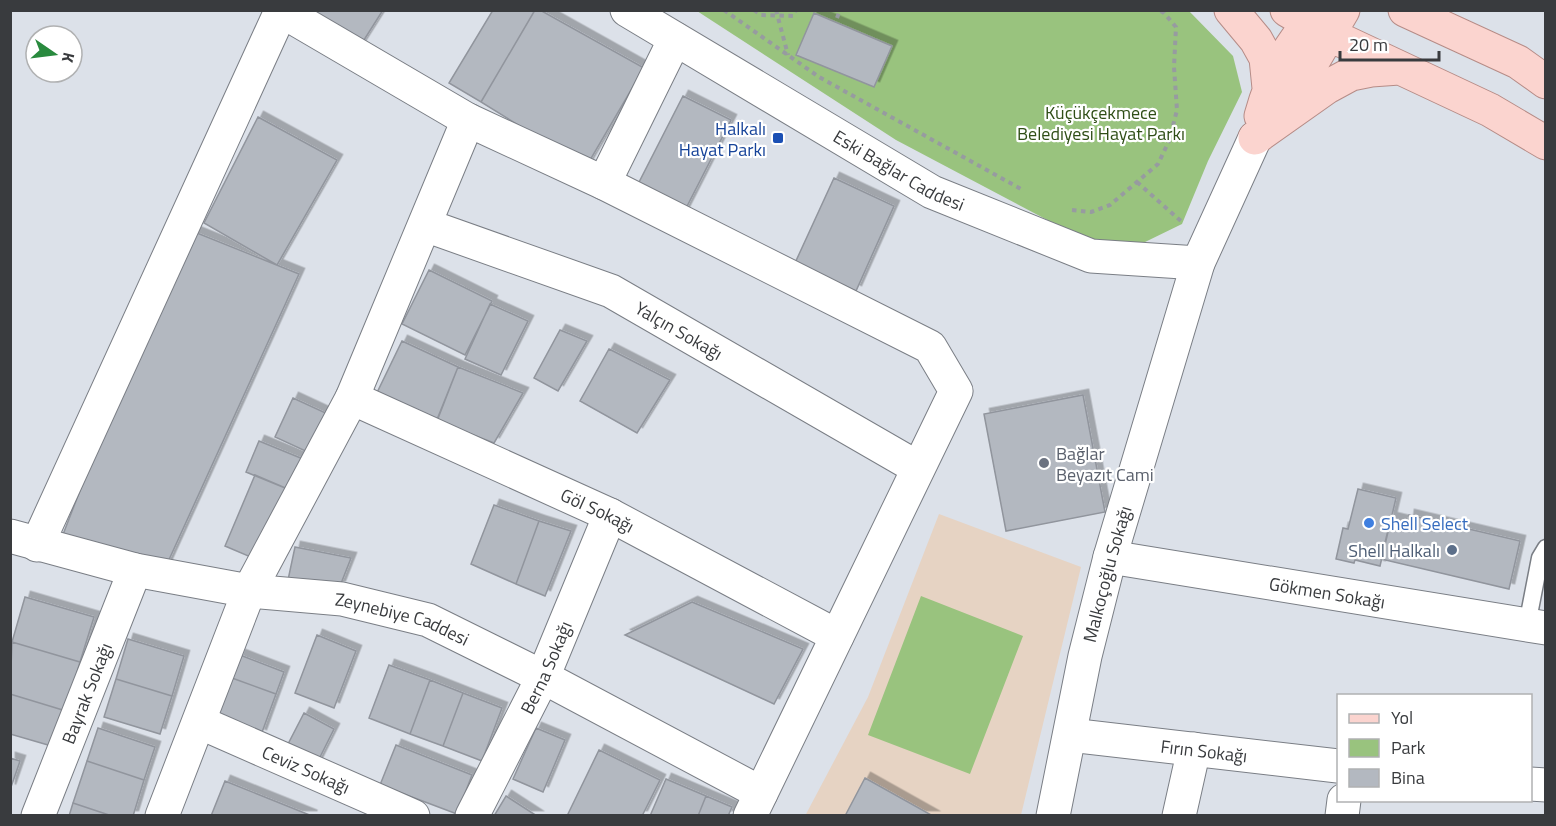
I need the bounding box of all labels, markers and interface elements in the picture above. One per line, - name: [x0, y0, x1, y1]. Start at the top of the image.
- north arrow: [24, 24, 84, 84]
- scale bar: [1340, 24, 1439, 62]
- text: 20 m: [1349, 31, 1388, 58]
- text: K: [56, 50, 81, 66]
- park label: Küçükçekmece Belediyesi Hayat Parkı: [1017, 99, 1185, 147]
- place label: Halkalı Hayat Parkı: [679, 115, 766, 163]
- street label: Eski Bağlar Caddesi: [828, 123, 969, 217]
- marker: Halkalı Hayat Parkı: [771, 131, 785, 145]
- street label: Yalçın Sokağı: [630, 294, 728, 366]
- place label: Bağlar Beyazıt Cami: [1056, 440, 1154, 488]
- marker: Bağlar Beyazıt Cami: [1037, 456, 1051, 470]
- street label: Göl Sokağı: [556, 481, 639, 539]
- street label: Malkoçoğlu Sokağı: [1075, 502, 1138, 645]
- place label: Shell Select: [1381, 510, 1469, 537]
- marker: Shell Select: [1362, 516, 1376, 530]
- place label: Shell Halkalı: [1348, 537, 1440, 564]
- marker: Shell Halkalı: [1445, 543, 1459, 557]
- street label: Gökmen Sokağı: [1267, 570, 1387, 615]
- street label: Zeynebiye Caddesi: [334, 585, 474, 652]
- street label: Berna Sokağı: [513, 617, 578, 718]
- street label: Bayrak Sokağı: [54, 639, 119, 748]
- legend: [1337, 694, 1532, 802]
- text: Yol: [1391, 704, 1413, 731]
- street label: Fırın Sokağı: [1159, 732, 1249, 769]
- text: Park: [1391, 734, 1426, 761]
- street label: Ceviz Sokağı: [258, 738, 354, 800]
- text: Bina: [1391, 764, 1425, 791]

